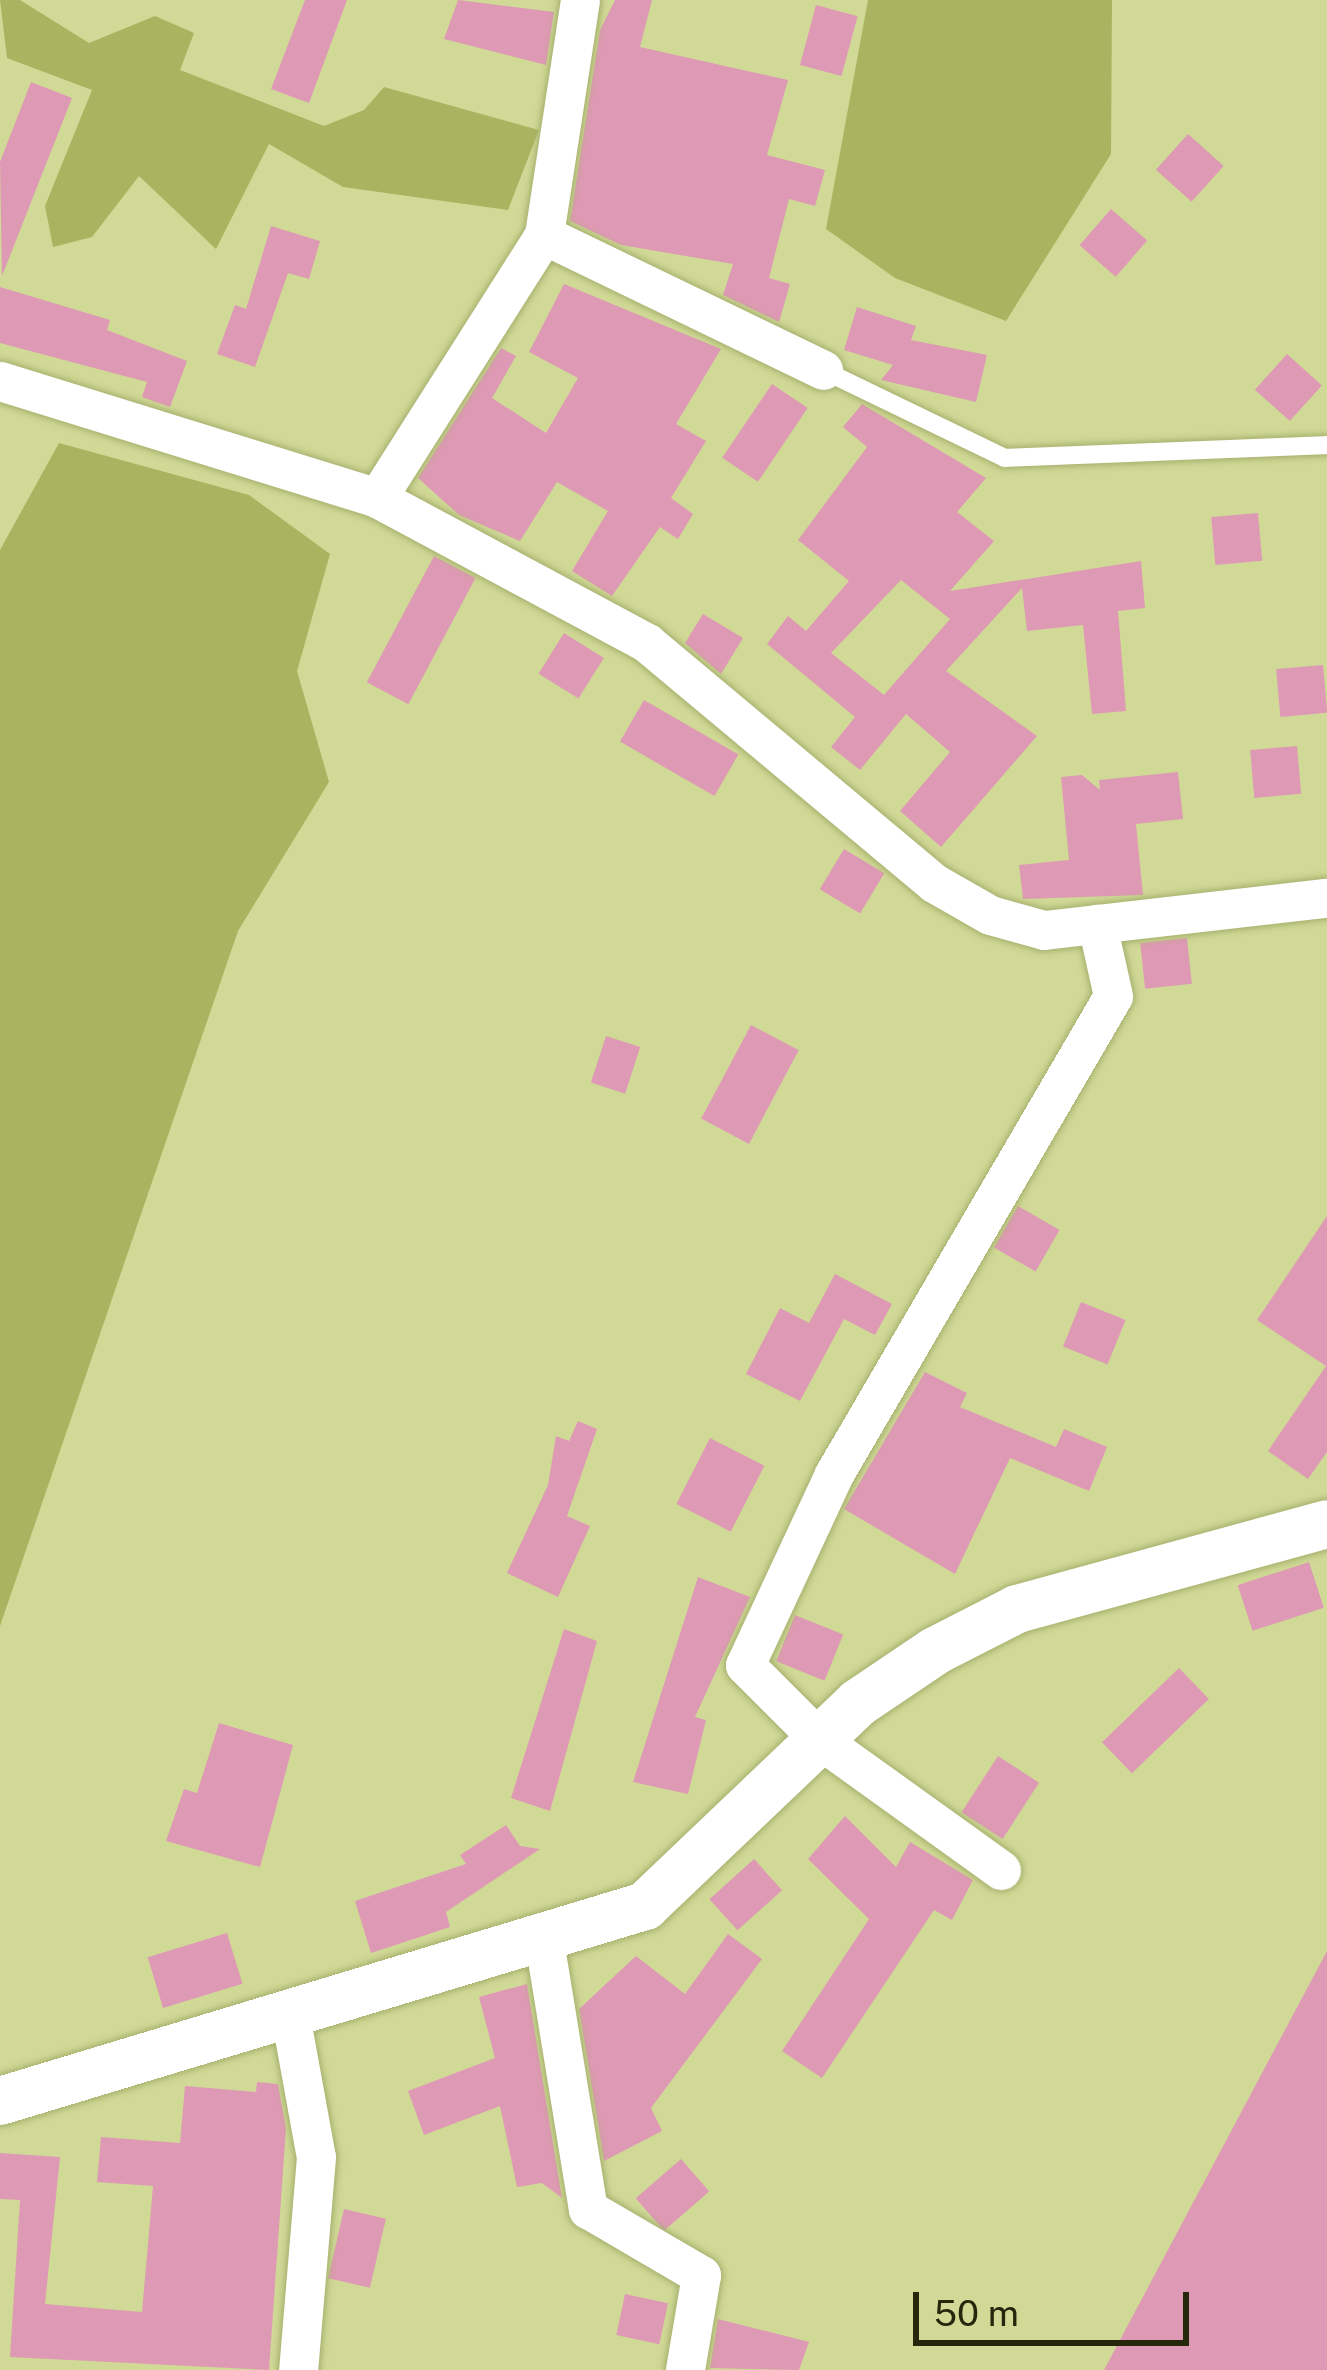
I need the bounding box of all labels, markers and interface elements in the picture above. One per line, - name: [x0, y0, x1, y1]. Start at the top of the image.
- scale bar: [919, 2268, 1195, 2342]
- text: 50 m: [934, 2292, 1019, 2334]

